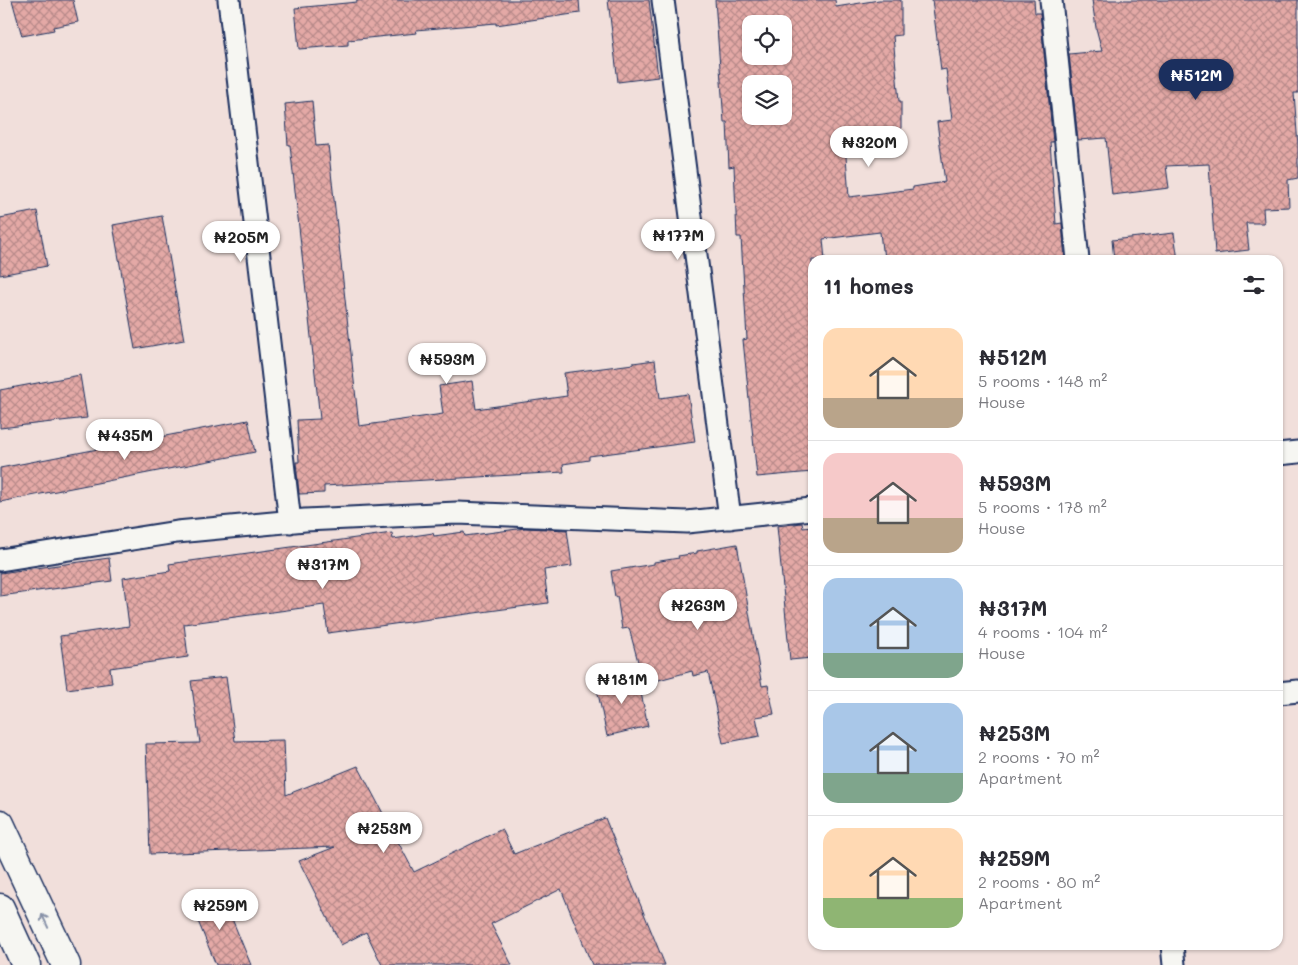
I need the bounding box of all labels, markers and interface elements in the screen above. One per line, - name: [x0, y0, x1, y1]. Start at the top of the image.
- map controls: [742, 15, 792, 125]
- button: locate: [742, 15, 792, 65]
- pin: ₦512M: [1161, 58, 1231, 101]
- text: ₦512M: [1170, 64, 1222, 85]
- button: layers: [742, 75, 792, 125]
- pin: ₦320M: [834, 126, 904, 168]
- text: ₦320M: [841, 131, 897, 152]
- pin: ₦177M: [643, 218, 713, 261]
- pin: ₦205M: [206, 220, 276, 263]
- text: ₦177M: [652, 224, 704, 245]
- text: ₦205M: [213, 226, 269, 247]
- icon: filters: [1240, 271, 1268, 299]
- text: 11 homes: [823, 272, 914, 299]
- pin: ₦593M: [412, 342, 482, 385]
- text: ₦512M: [978, 343, 1047, 370]
- text: ₦593M: [419, 348, 475, 369]
- icon: home: [863, 348, 923, 408]
- text: 5 rooms · 148 m²: [978, 370, 1107, 391]
- text: House: [978, 391, 1025, 412]
- pin: ₦435M: [90, 418, 160, 461]
- text: ₦435M: [97, 424, 153, 445]
- text: ₦593M: [978, 469, 1051, 496]
- icon: home: [863, 473, 923, 533]
- text: 5 rooms · 178 m²: [978, 496, 1107, 517]
- text: House: [978, 517, 1025, 538]
- pin: ₦317M: [288, 548, 358, 590]
- text: ₦317M: [297, 553, 349, 574]
- pin: ₦263M: [663, 588, 733, 631]
- text: ₦263M: [670, 594, 726, 615]
- text: ₦317M: [978, 594, 1048, 621]
- icon: home: [863, 598, 923, 658]
- text: 4 rooms · 104 m²: [978, 621, 1108, 642]
- text: House: [978, 642, 1025, 663]
- pin: ₦181M: [587, 662, 657, 705]
- text: ₦181M: [596, 668, 648, 689]
- text: ₦253M: [978, 719, 1051, 746]
- icon: home: [863, 723, 923, 783]
- text: 2 rooms · 70 m²: [978, 746, 1099, 767]
- text: Apartment: [978, 767, 1063, 788]
- pin: ₦253M: [349, 812, 419, 854]
- text: ₦253M: [356, 817, 412, 838]
- text: ₦259M: [978, 844, 1051, 871]
- icon: home: [863, 848, 923, 908]
- text: 2 rooms · 80 m²: [978, 871, 1100, 892]
- pin: ₦259M: [185, 888, 255, 931]
- text: Apartment: [978, 892, 1063, 913]
- text: ₦259M: [192, 894, 248, 915]
- one-way arrow: [40, 914, 50, 929]

